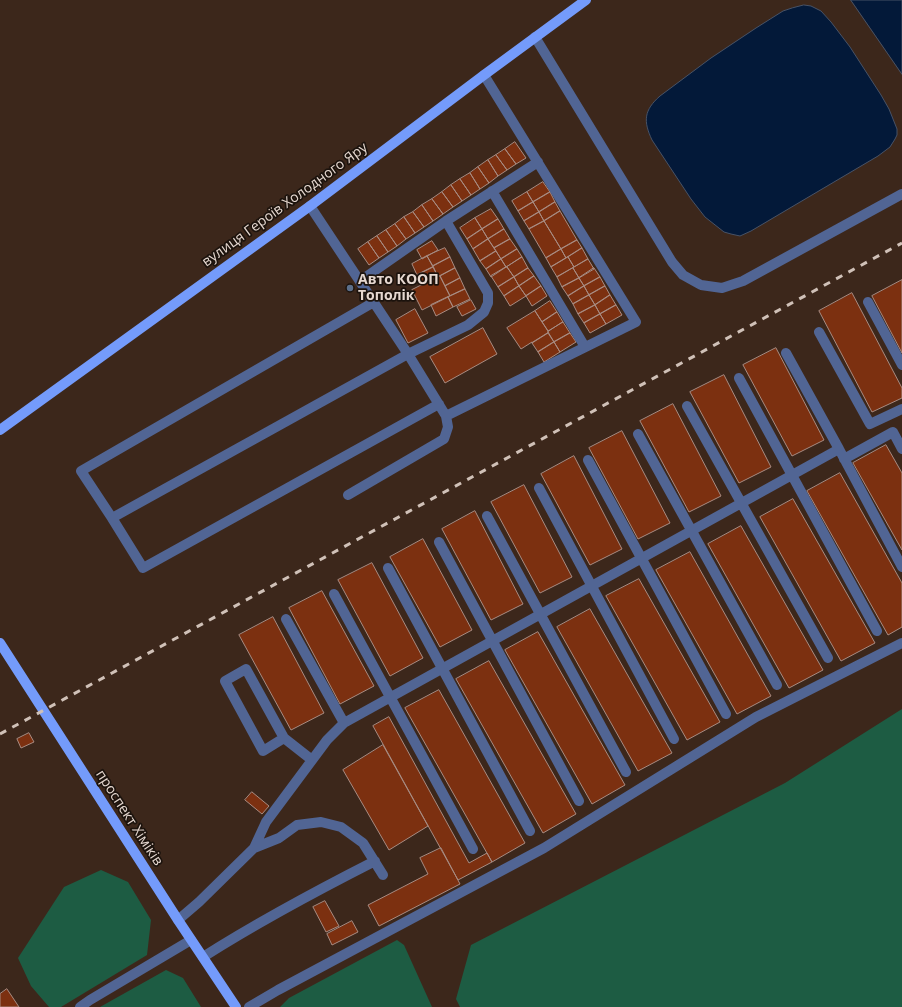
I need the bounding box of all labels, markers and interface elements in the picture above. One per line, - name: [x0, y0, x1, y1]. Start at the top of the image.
- street label: вулиця Героїв Холодного Яру: [199, 139, 371, 271]
- place label: Авто КООП Тополік: [358, 272, 439, 304]
- marker: Авто КООП Тополік: [345, 283, 355, 293]
- street label: проспект Хіміків: [92, 767, 166, 869]

